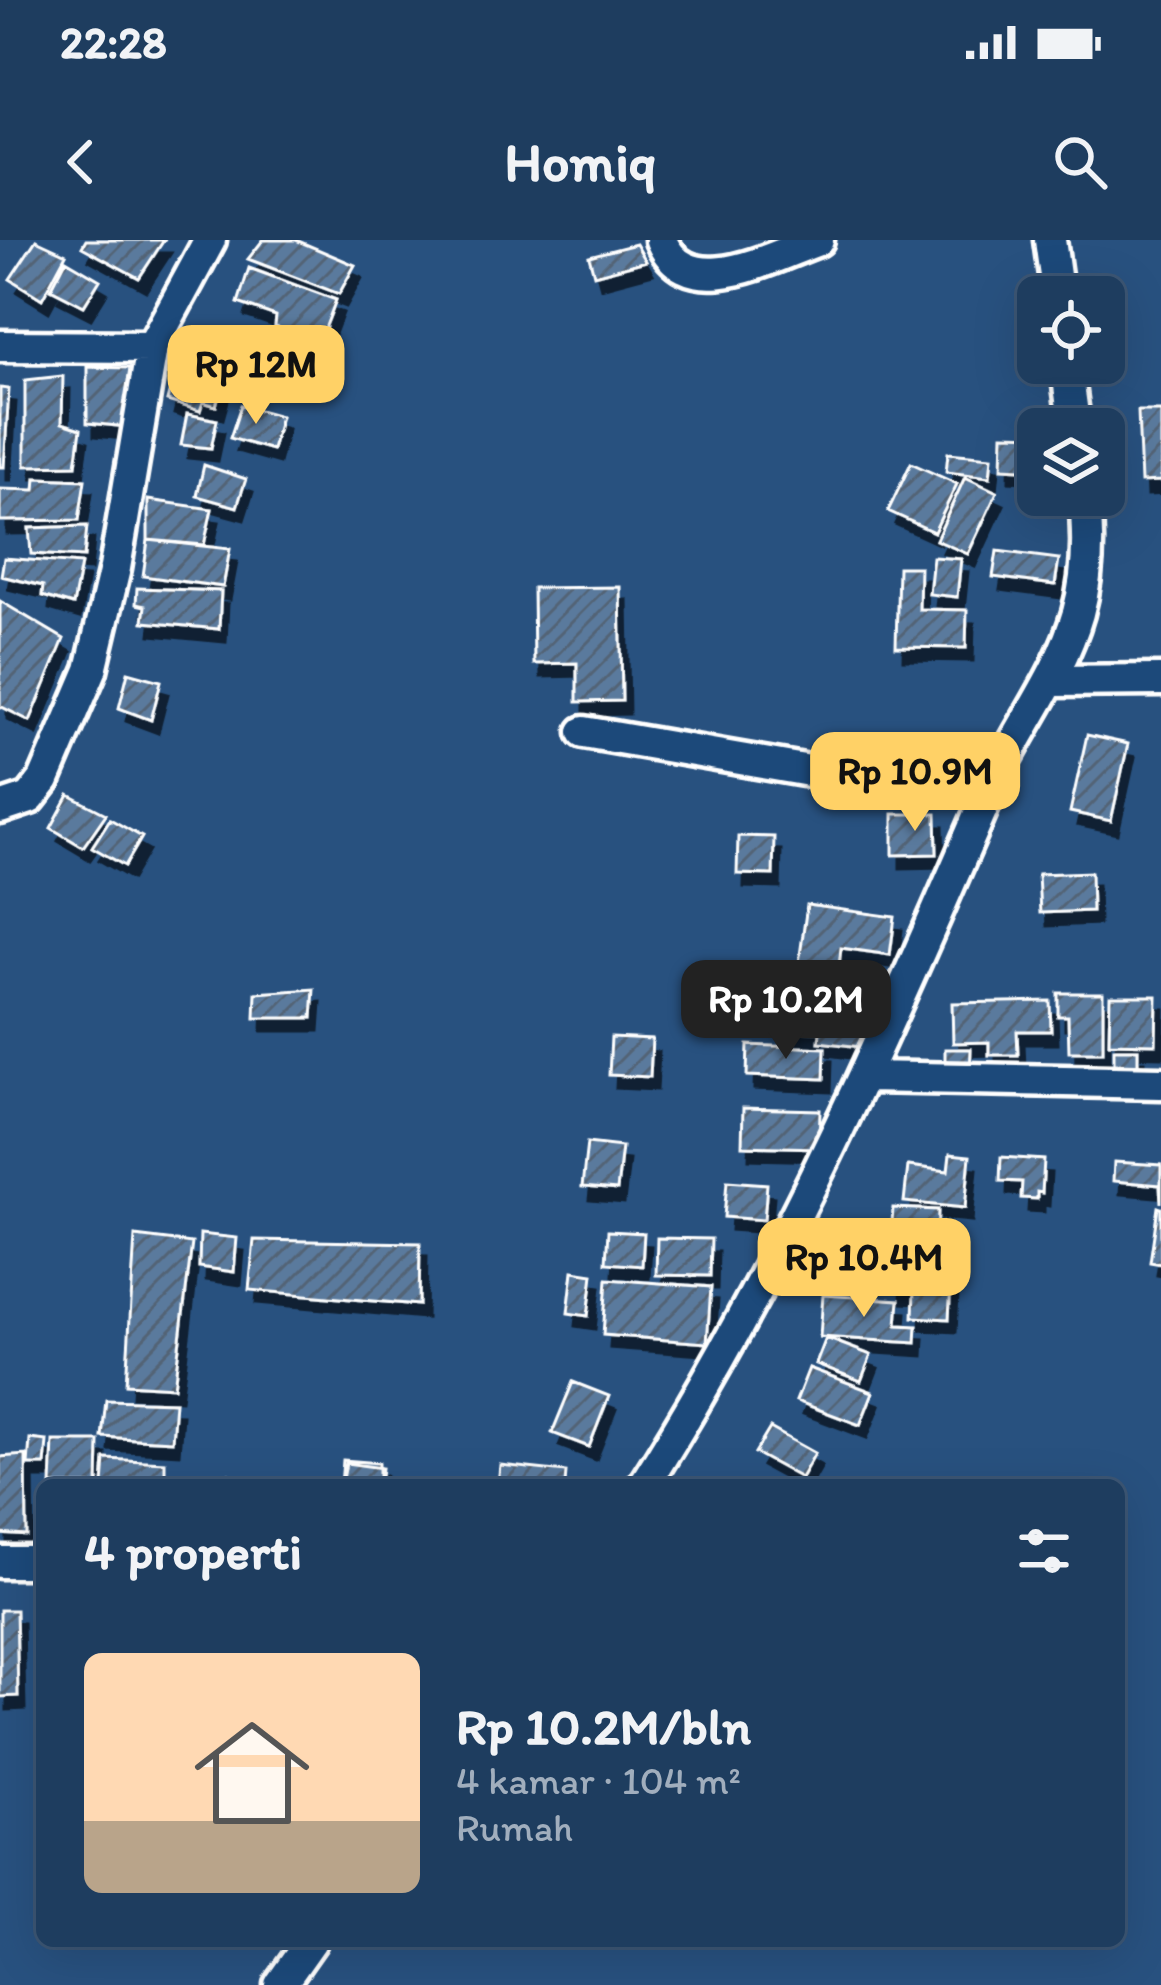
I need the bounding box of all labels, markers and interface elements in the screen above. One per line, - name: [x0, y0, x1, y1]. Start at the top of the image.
- text: 22:28: [60, 15, 167, 69]
- icon: back: [48, 129, 114, 195]
- icon: search: [1047, 129, 1113, 195]
- text: Homiq: [505, 130, 656, 195]
- map controls: [1017, 276, 1125, 516]
- button: locate: [1017, 276, 1125, 384]
- pin: Rp 12M: [158, 325, 354, 427]
- text: Rp 12M: [194, 340, 318, 387]
- button: layers: [1017, 408, 1125, 516]
- pin: Rp 10.9M: [791, 732, 1039, 834]
- text: Rp 10.9M: [837, 747, 993, 794]
- pin: Rp 10.2M: [662, 960, 910, 1062]
- text: Rp 10.2M: [708, 975, 864, 1022]
- pin: Rp 10.4M: [740, 1218, 988, 1320]
- text: Rp 10.4M: [785, 1233, 943, 1280]
- icon: filters: [1011, 1518, 1077, 1584]
- text: 4 properti: [84, 1521, 302, 1582]
- text: Rp 10.2M/bln: [456, 1696, 751, 1757]
- icon: home: [180, 1701, 324, 1845]
- text: 4 kamar · 104 m²: [456, 1757, 741, 1804]
- text: Rumah: [456, 1804, 573, 1851]

